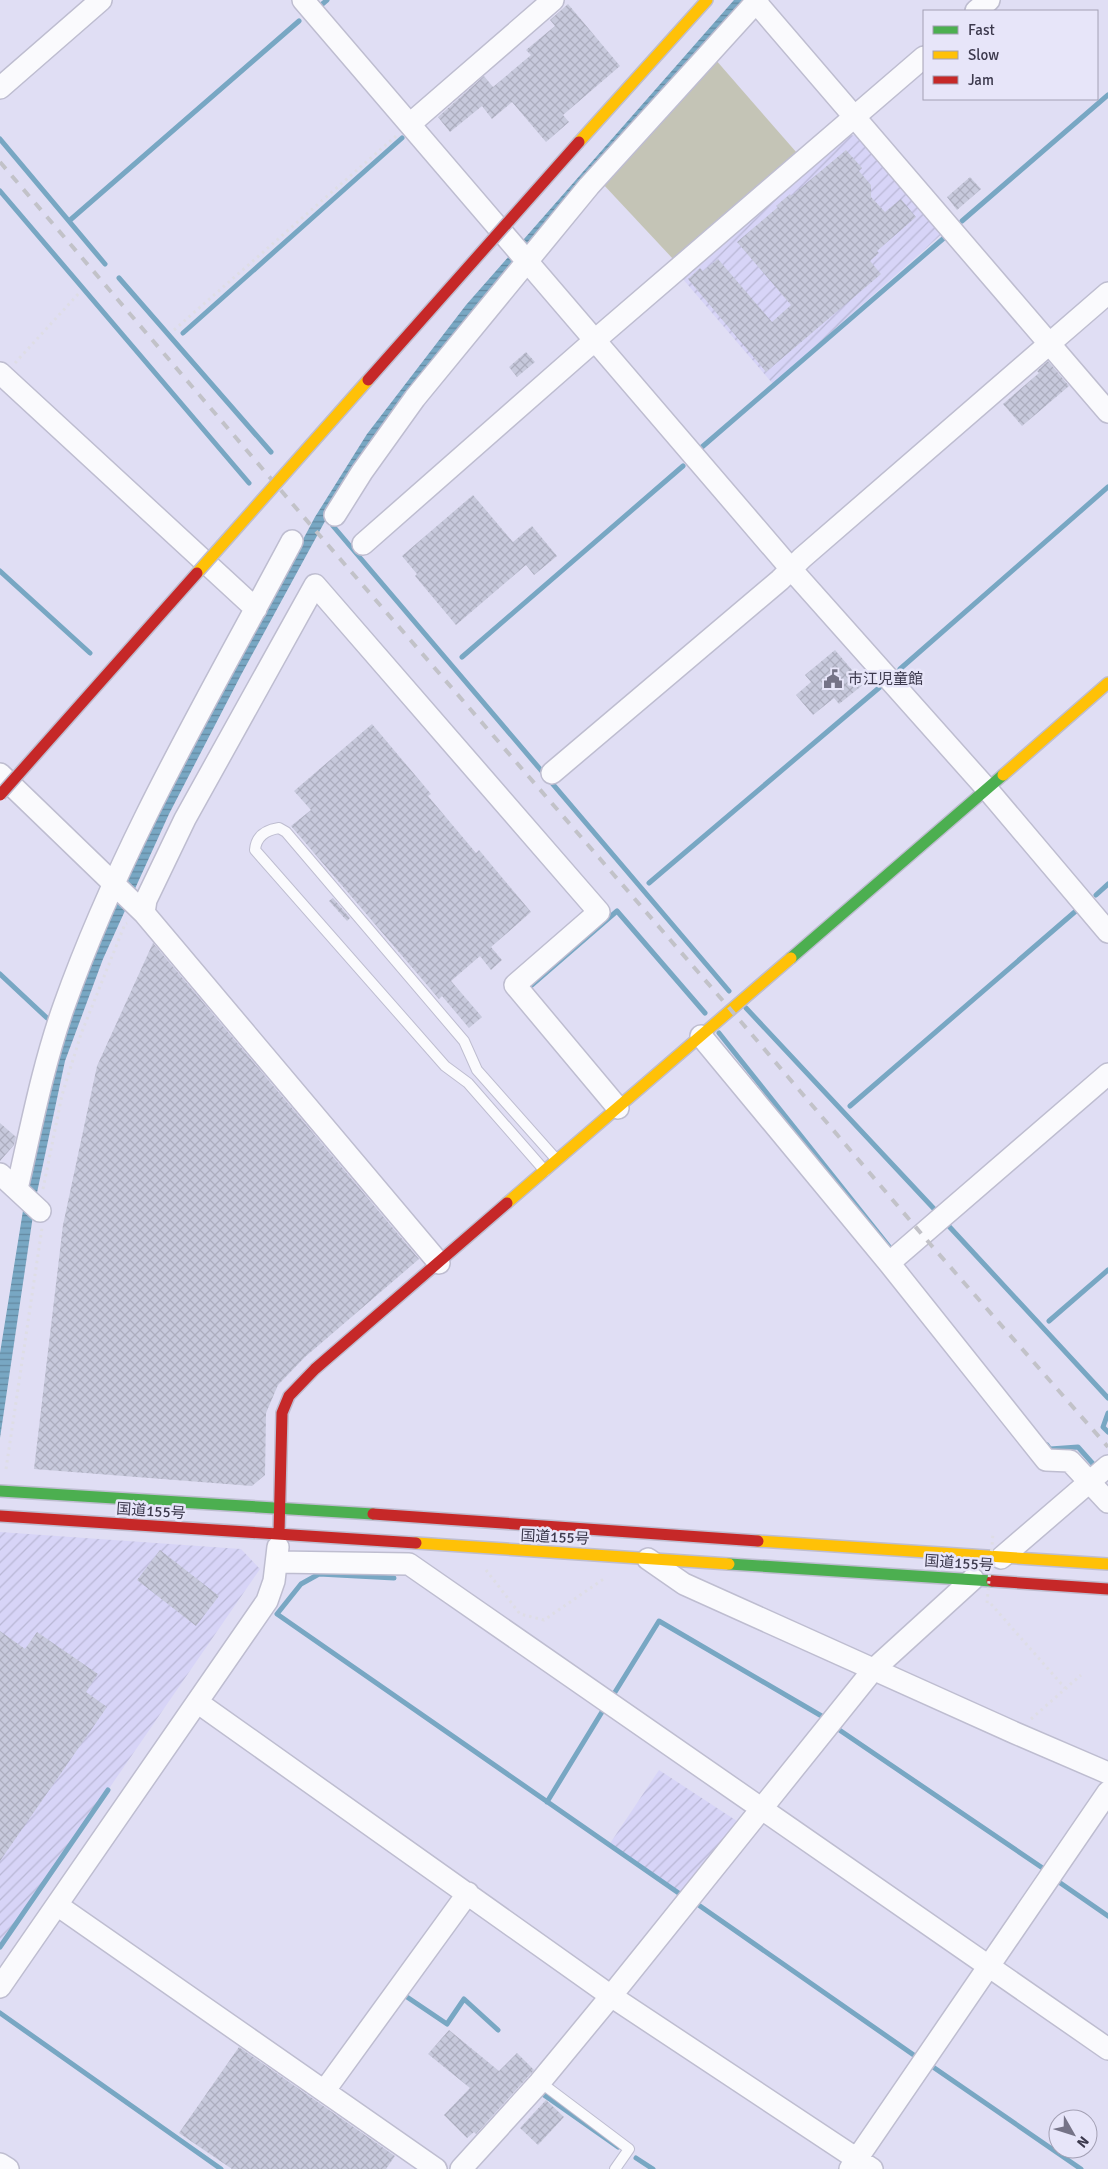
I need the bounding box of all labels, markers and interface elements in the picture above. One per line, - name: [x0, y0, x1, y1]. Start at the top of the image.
- legend: [923, 10, 1098, 100]
- text: Fast: [968, 21, 995, 39]
- text: Slow: [968, 46, 999, 64]
- text: Jam: [968, 71, 994, 89]
- public building icon: 市江児童館: [822, 668, 844, 690]
- place label: 市江児童館: [848, 670, 923, 688]
- street label: 国道155号: [116, 1500, 186, 1522]
- street label: 国道155号: [520, 1526, 590, 1548]
- street label: 国道155号: [924, 1552, 994, 1574]
- north arrow: [1048, 2109, 1098, 2159]
- text: N: [1073, 2133, 1092, 2151]

